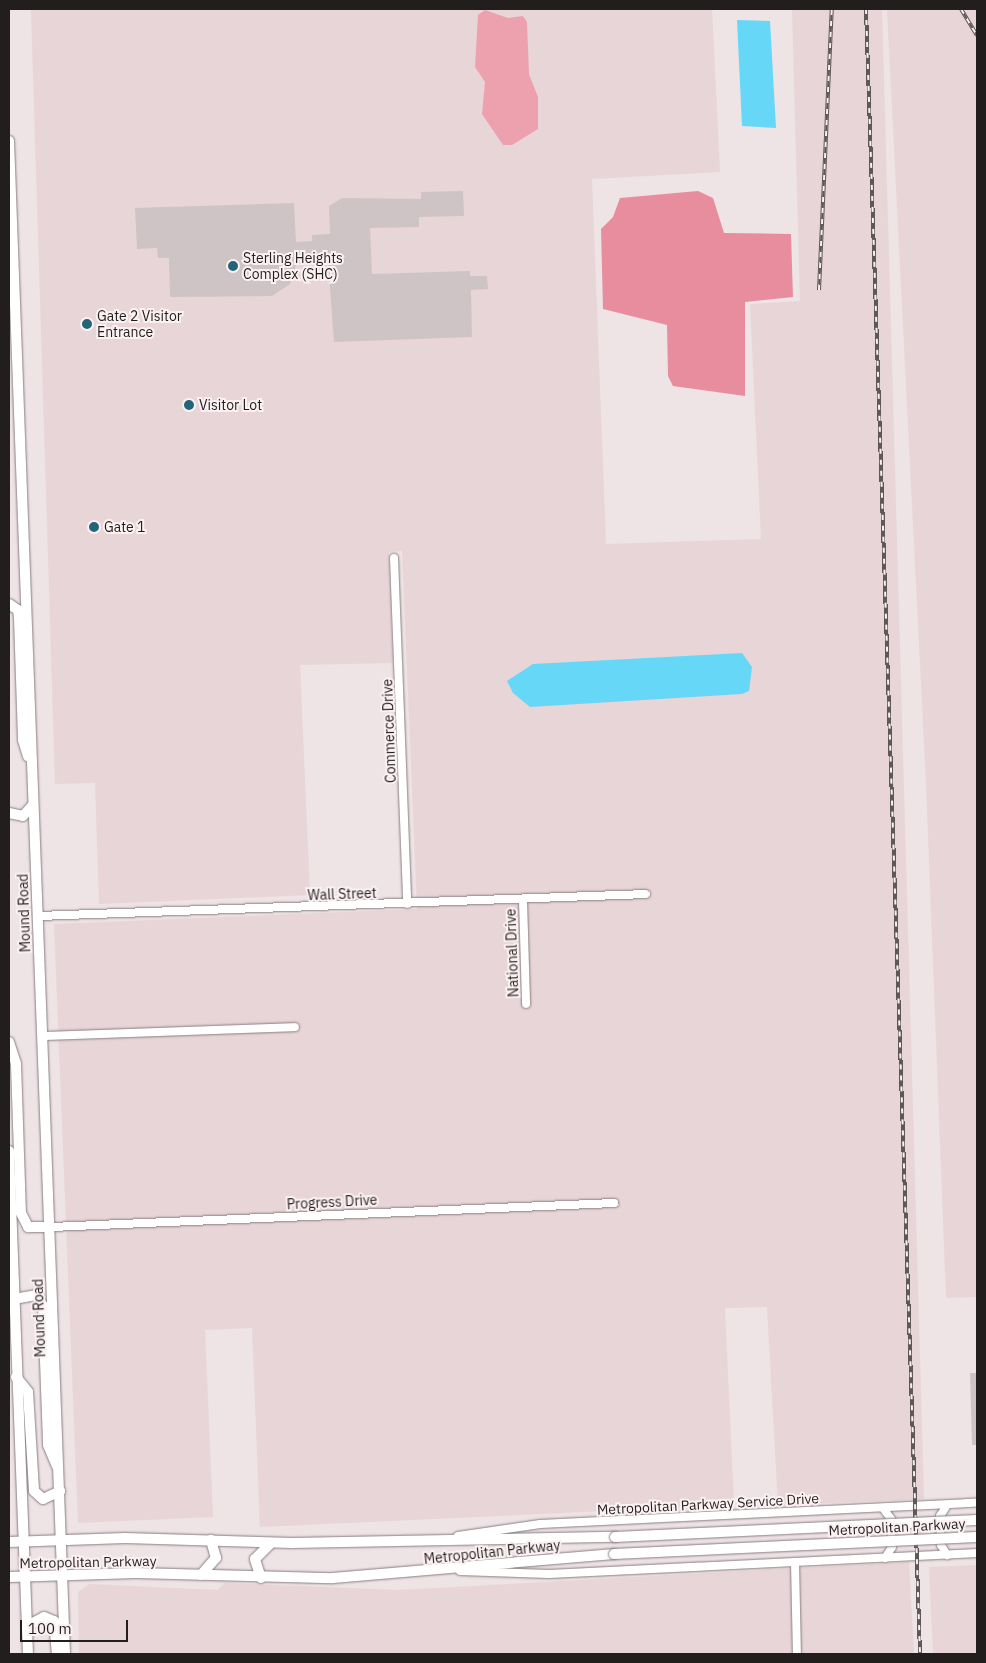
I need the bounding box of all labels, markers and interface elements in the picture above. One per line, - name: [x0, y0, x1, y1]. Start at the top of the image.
- place label: Sterling Heights Complex (SHC): [243, 250, 343, 282]
- marker: Sterling Heights Complex (SHC): [227, 260, 239, 272]
- place label: Gate 2 Visitor Entrance: [97, 308, 182, 341]
- marker: Gate 2 Visitor Entrance: [81, 318, 93, 330]
- place label: Visitor Lot: [199, 397, 262, 413]
- marker: Visitor Lot: [183, 399, 195, 411]
- place label: Gate 1: [104, 519, 145, 535]
- marker: Gate 1: [88, 521, 100, 533]
- street label: Commerce Drive: [379, 679, 399, 783]
- street label: Mound Road: [14, 873, 34, 953]
- street label: Wall Street: [307, 884, 377, 904]
- street label: National Drive: [502, 908, 522, 998]
- street label: Progress Drive: [286, 1191, 378, 1213]
- street label: Mound Road: [29, 1278, 49, 1358]
- street label: Metropolitan Parkway Service Drive: [597, 1490, 819, 1518]
- street label: Metropolitan Parkway: [828, 1515, 966, 1539]
- street label: Metropolitan Parkway: [423, 1536, 561, 1568]
- street label: Metropolitan Parkway: [19, 1552, 157, 1572]
- scale bar: [22, 1610, 130, 1642]
- text: 100 m: [28, 1619, 72, 1638]

